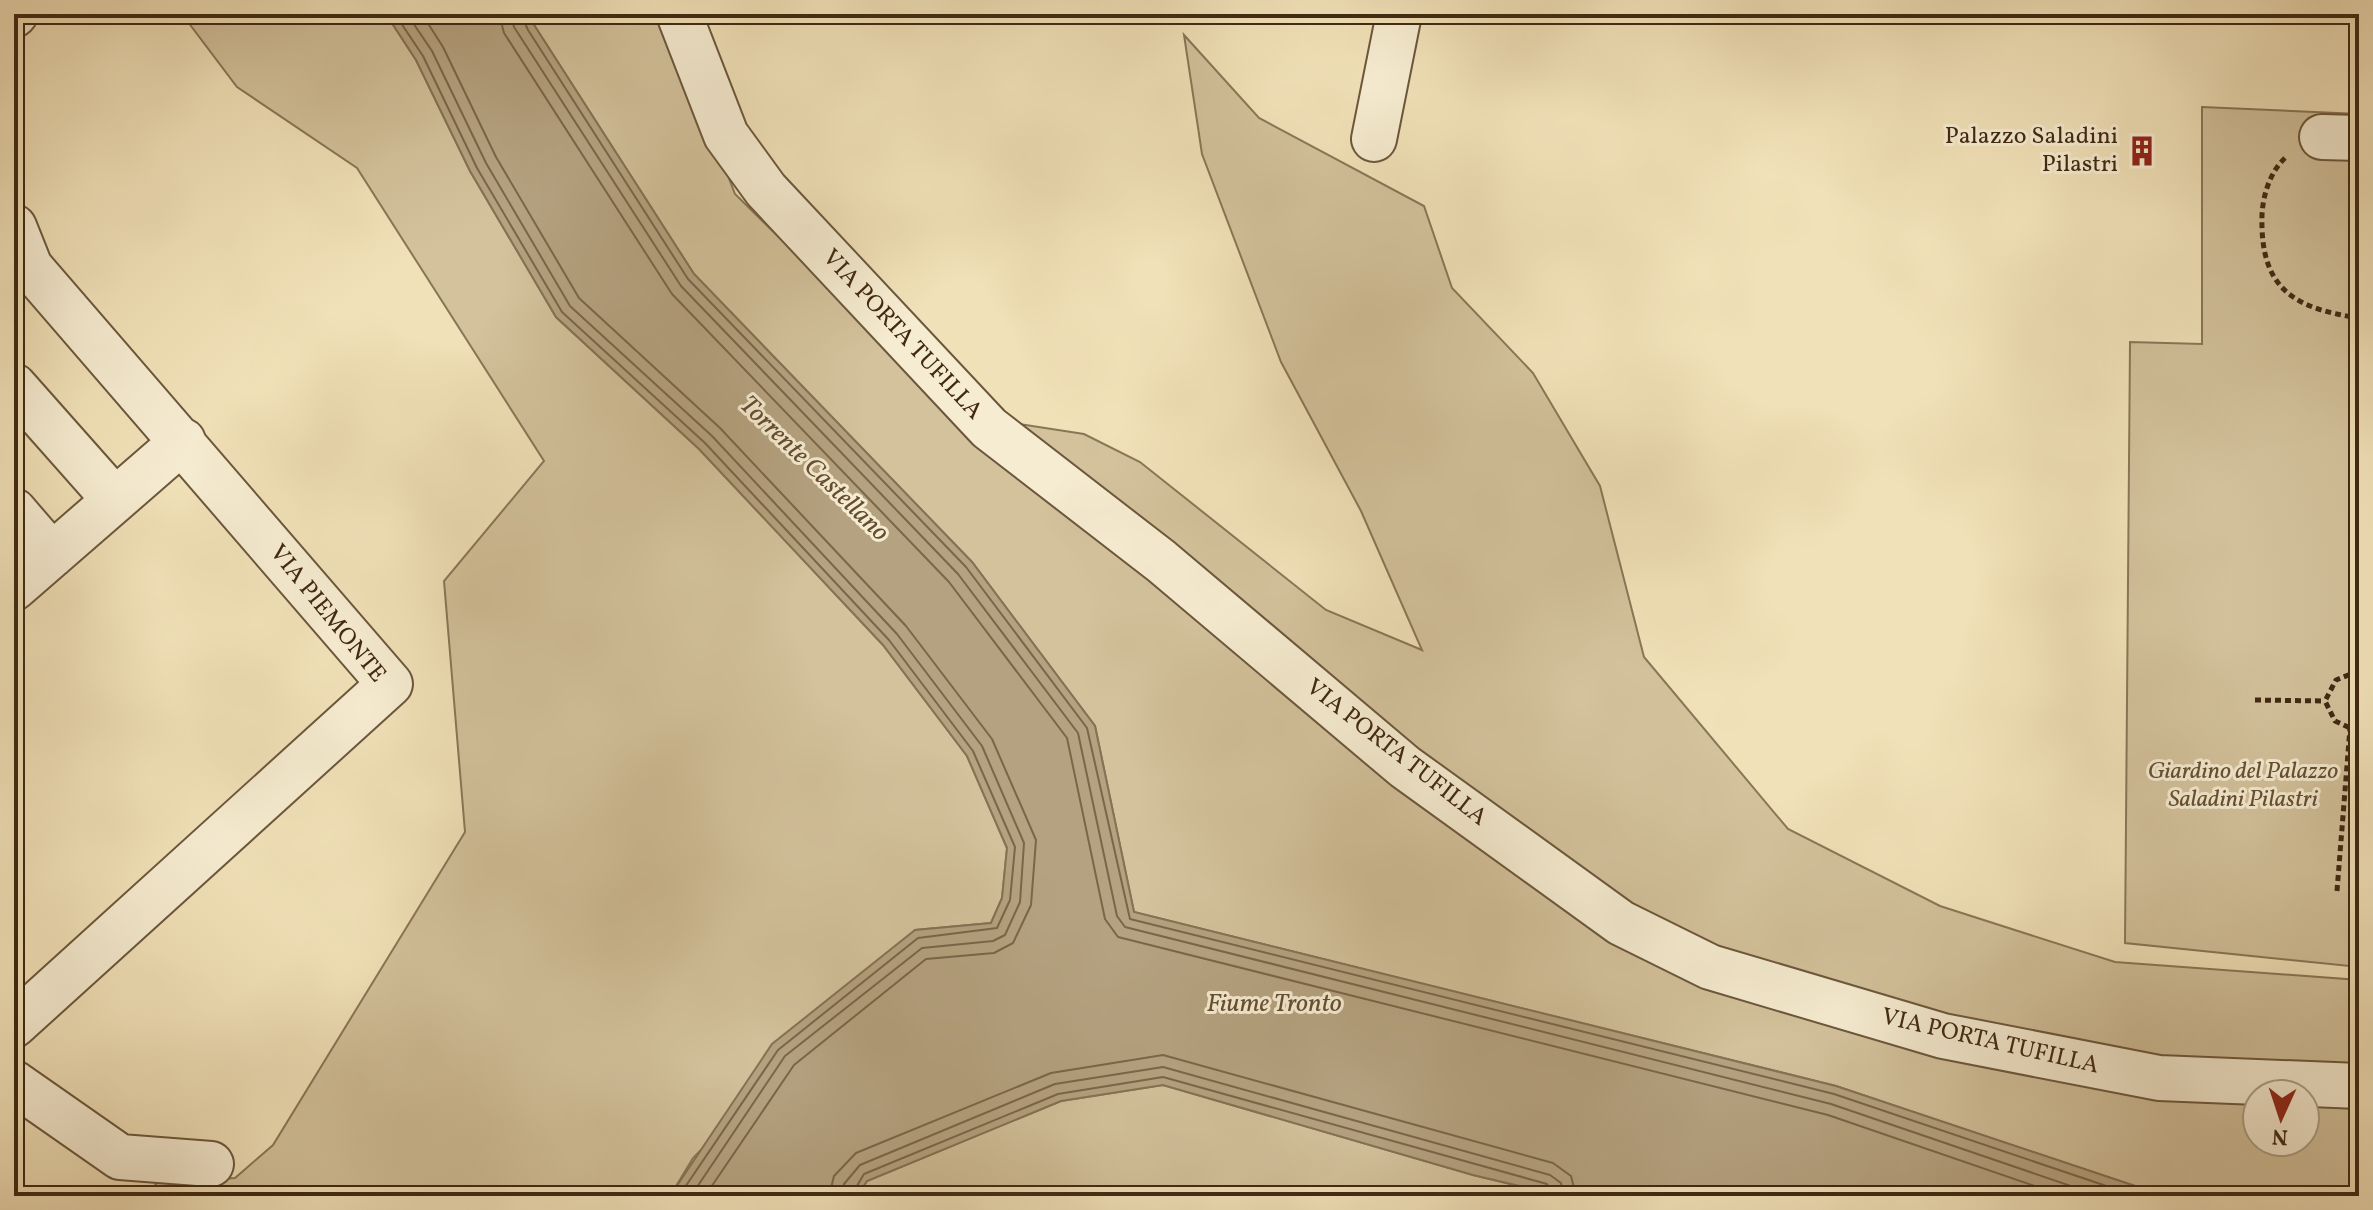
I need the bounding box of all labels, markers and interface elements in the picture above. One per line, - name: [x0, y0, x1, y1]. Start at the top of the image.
- place label: Palazzo Saladini Pilastri: [1945, 120, 2118, 182]
- building icon: Palazzo Saladini Pilastri: [2125, 134, 2159, 168]
- street label: VIA PORTA TUFILLA: [814, 242, 990, 428]
- water label: Torrente Castellano: [731, 388, 897, 550]
- street label: VIA PIEMONTE: [261, 538, 393, 690]
- street label: VIA PORTA TUFILLA: [1298, 671, 1494, 835]
- park label: Giardino del Palazzo Saladini Pilastri: [2148, 755, 2338, 817]
- water label: Fiume Tronto: [1206, 986, 1342, 1022]
- street label: VIA PORTA TUFILLA: [1878, 1000, 2102, 1084]
- north arrow: [2241, 1078, 2321, 1158]
- text: N: [2271, 1120, 2289, 1151]

